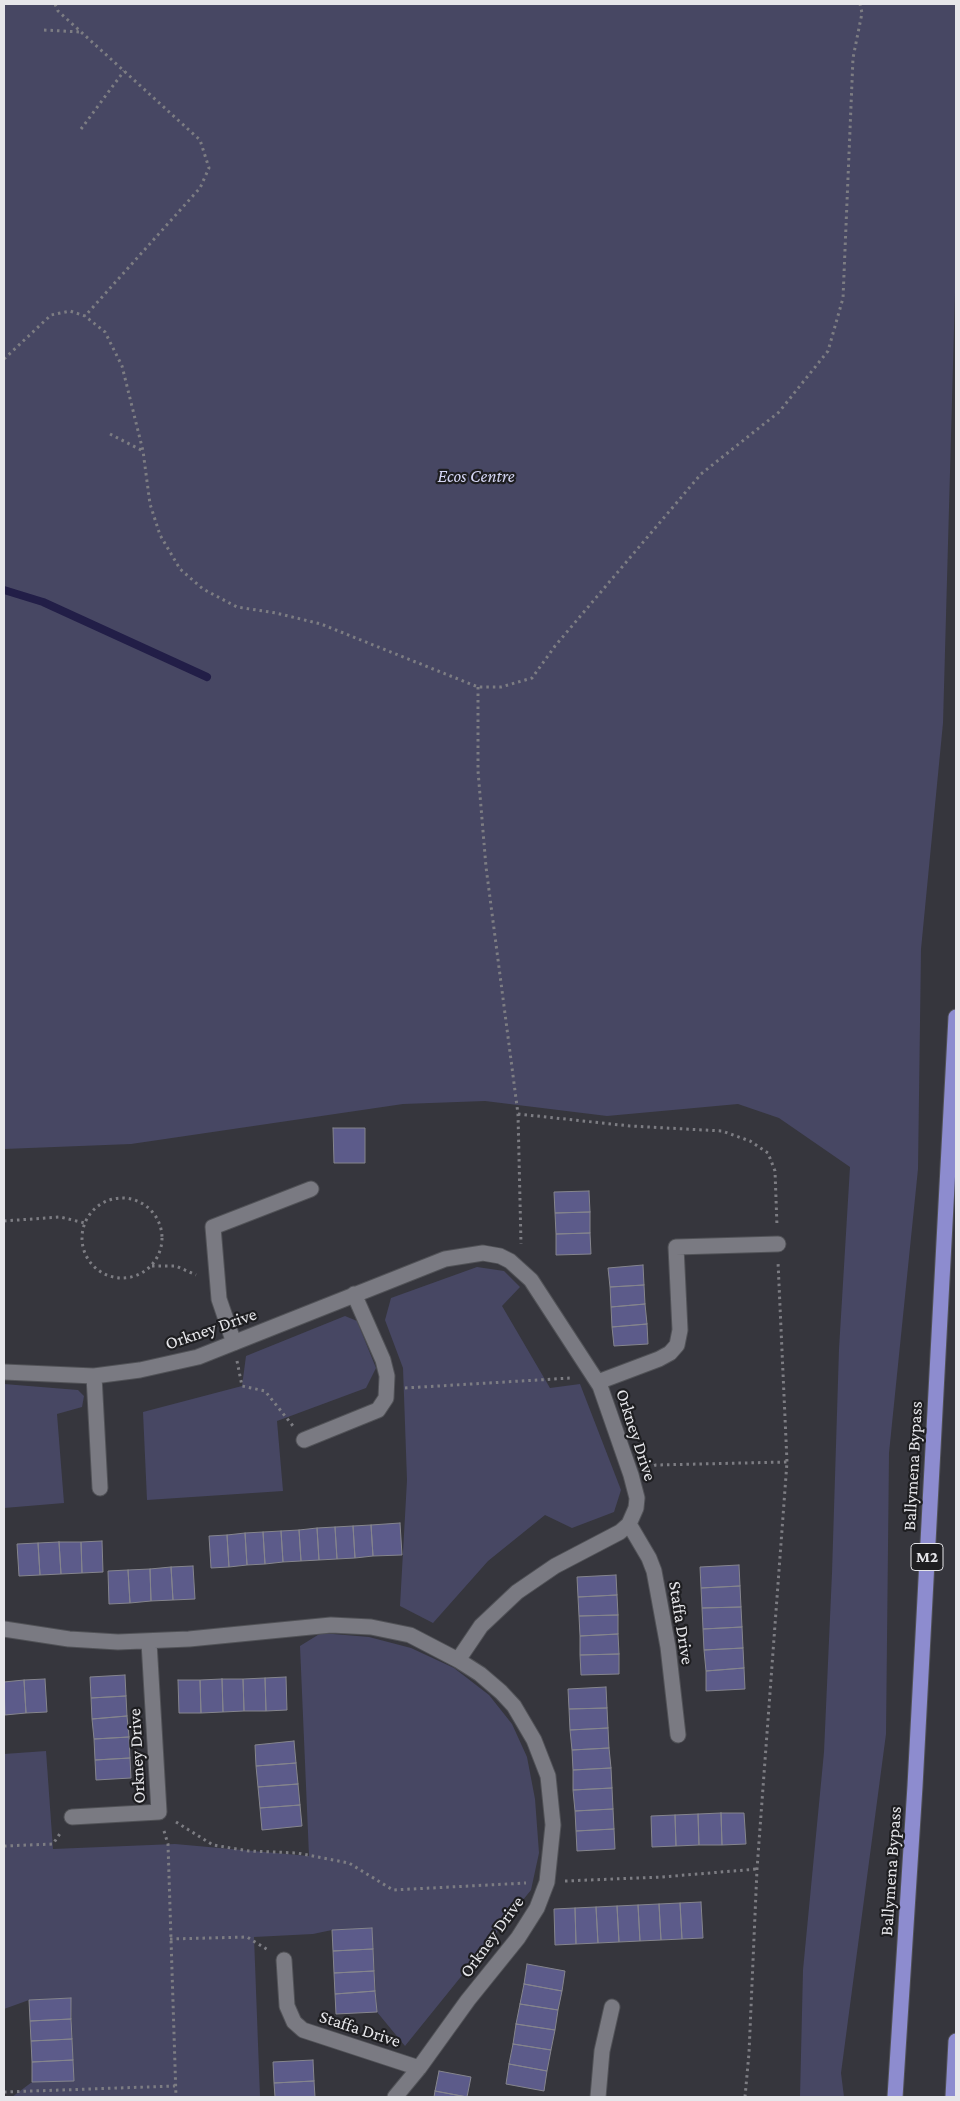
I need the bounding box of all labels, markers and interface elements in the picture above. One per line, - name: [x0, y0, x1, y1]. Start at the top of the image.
- park label: Ecos Centre: [437, 465, 515, 487]
- street label: Orkney Drive: [162, 1303, 260, 1355]
- street label: Orkney Drive: [611, 1386, 661, 1484]
- street label: Ballymena Bypass: [899, 1401, 927, 1531]
- road number: M2: [911, 1544, 943, 1570]
- street label: Staffa Drive: [664, 1580, 698, 1666]
- street label: Orkney Drive: [124, 1708, 150, 1804]
- street label: Ballymena Bypass: [876, 1806, 906, 1936]
- street label: Orkney Drive: [455, 1892, 529, 1982]
- street label: Staffa Drive: [317, 2006, 403, 2052]

